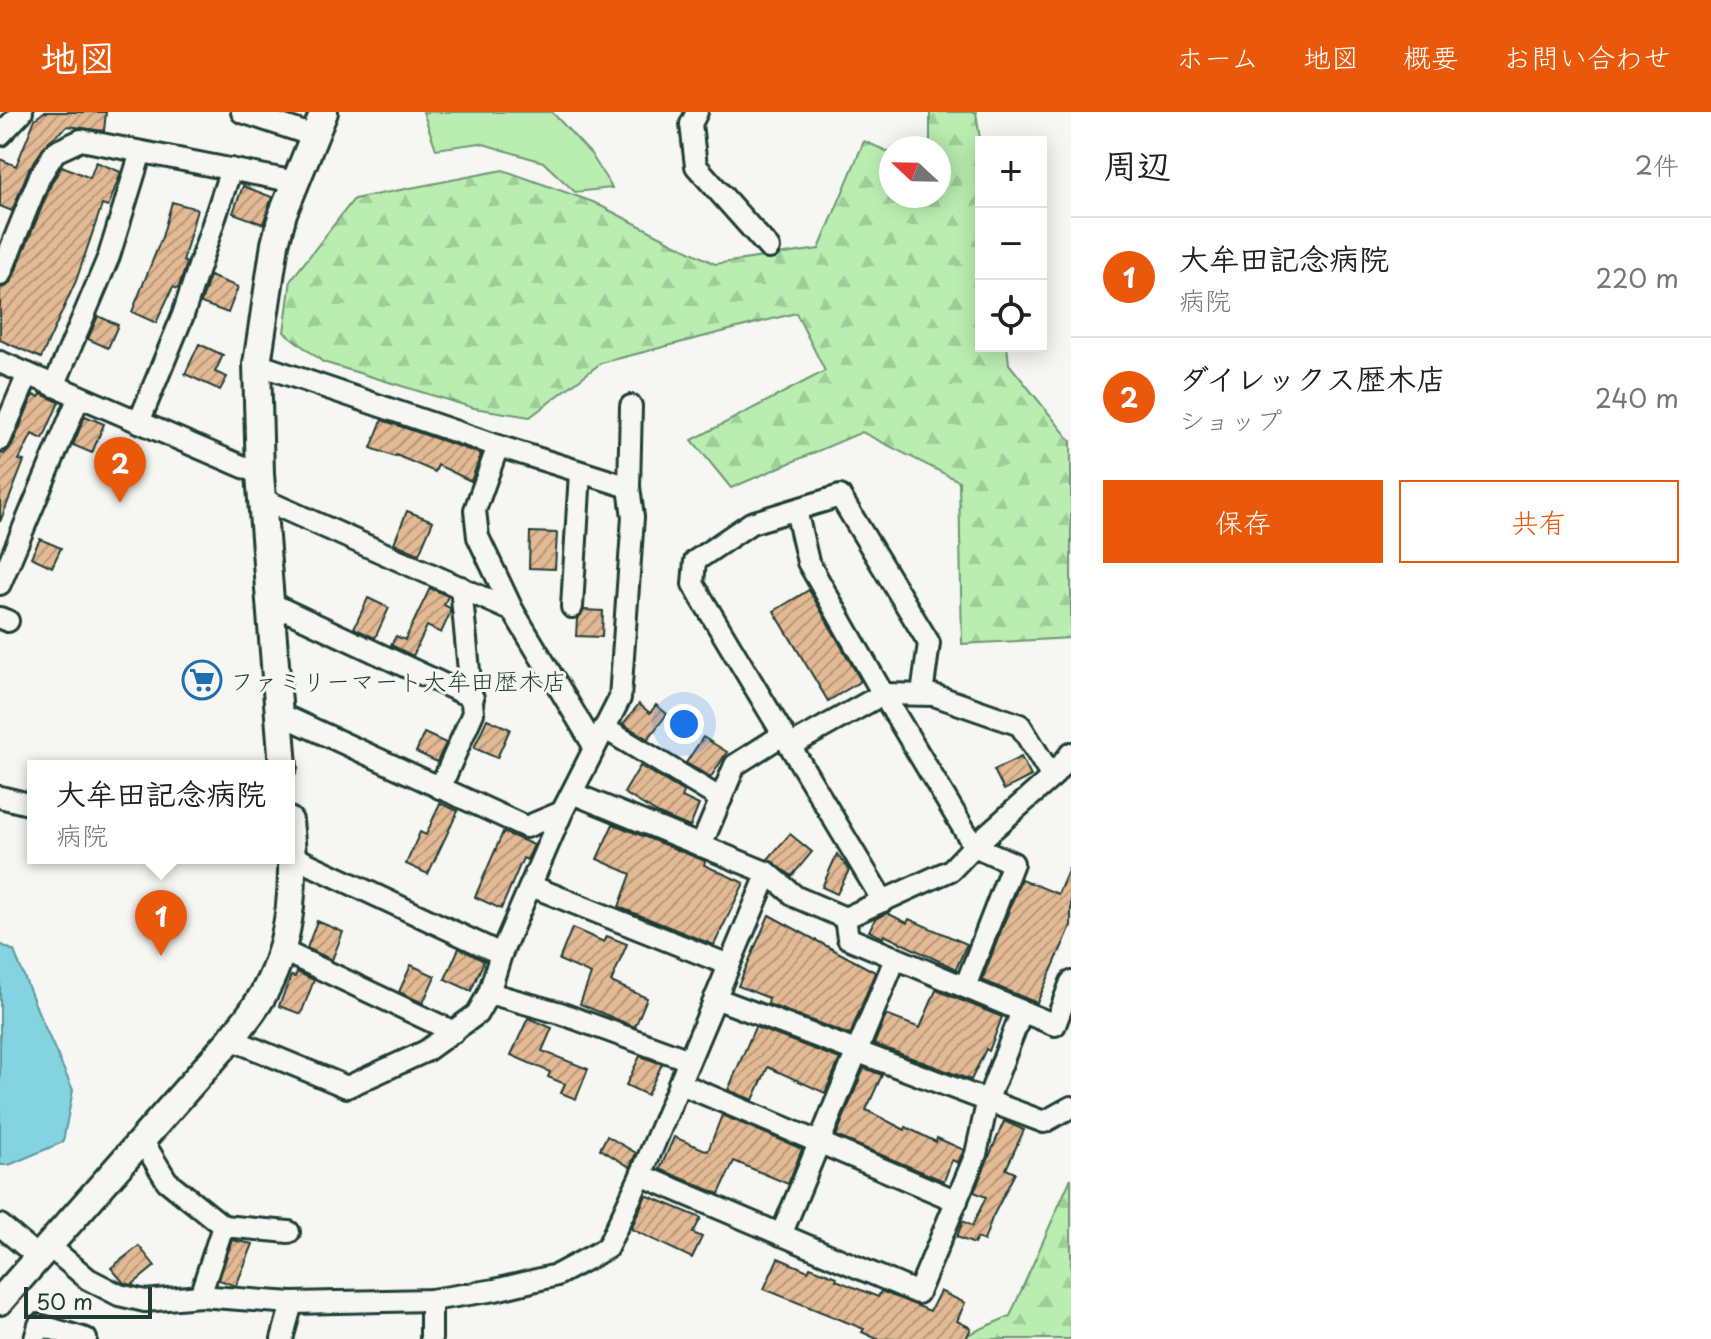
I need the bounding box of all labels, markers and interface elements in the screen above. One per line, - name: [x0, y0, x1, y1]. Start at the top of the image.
- text: 地図: [40, 28, 116, 85]
- text: ホーム: [1176, 35, 1259, 78]
- text: 地図: [1303, 35, 1359, 78]
- text: 概要: [1403, 35, 1459, 78]
- text: お問い合わせ: [1503, 35, 1671, 78]
- north arrow: [879, 136, 951, 208]
- map controls: [975, 136, 1047, 352]
- button: +: [975, 136, 1047, 208]
- text: 周辺: [1103, 138, 1171, 190]
- text: 2件: [1635, 145, 1679, 184]
- button: −: [975, 208, 1047, 280]
- text: 大牟田記念病院: [1179, 235, 1389, 280]
- text: 1: [1123, 258, 1135, 297]
- text: 220 m: [1595, 258, 1679, 297]
- button: locate: [975, 280, 1047, 352]
- text: 病院: [1179, 280, 1231, 319]
- text: ダイレックス歴木店: [1179, 355, 1446, 400]
- text: 2: [1120, 378, 1138, 417]
- text: 240 m: [1595, 378, 1679, 417]
- text: ショップ: [1179, 400, 1282, 439]
- pin: 2: [94, 437, 146, 503]
- button: 保存: [1103, 480, 1383, 563]
- button: 共有: [1399, 480, 1679, 563]
- supermarket icon: ファミリーマート大牟田歴木店: [181, 659, 223, 701]
- place label: ファミリーマート大牟田歴木店: [230, 662, 566, 698]
- your location: [664, 704, 704, 744]
- popup: [27, 760, 295, 864]
- text: 大牟田記念病院: [56, 770, 266, 815]
- text: 病院: [56, 815, 108, 854]
- pin: 1: [135, 890, 187, 956]
- scale bar: [24, 1283, 152, 1319]
- text: 50 m: [36, 1284, 93, 1317]

